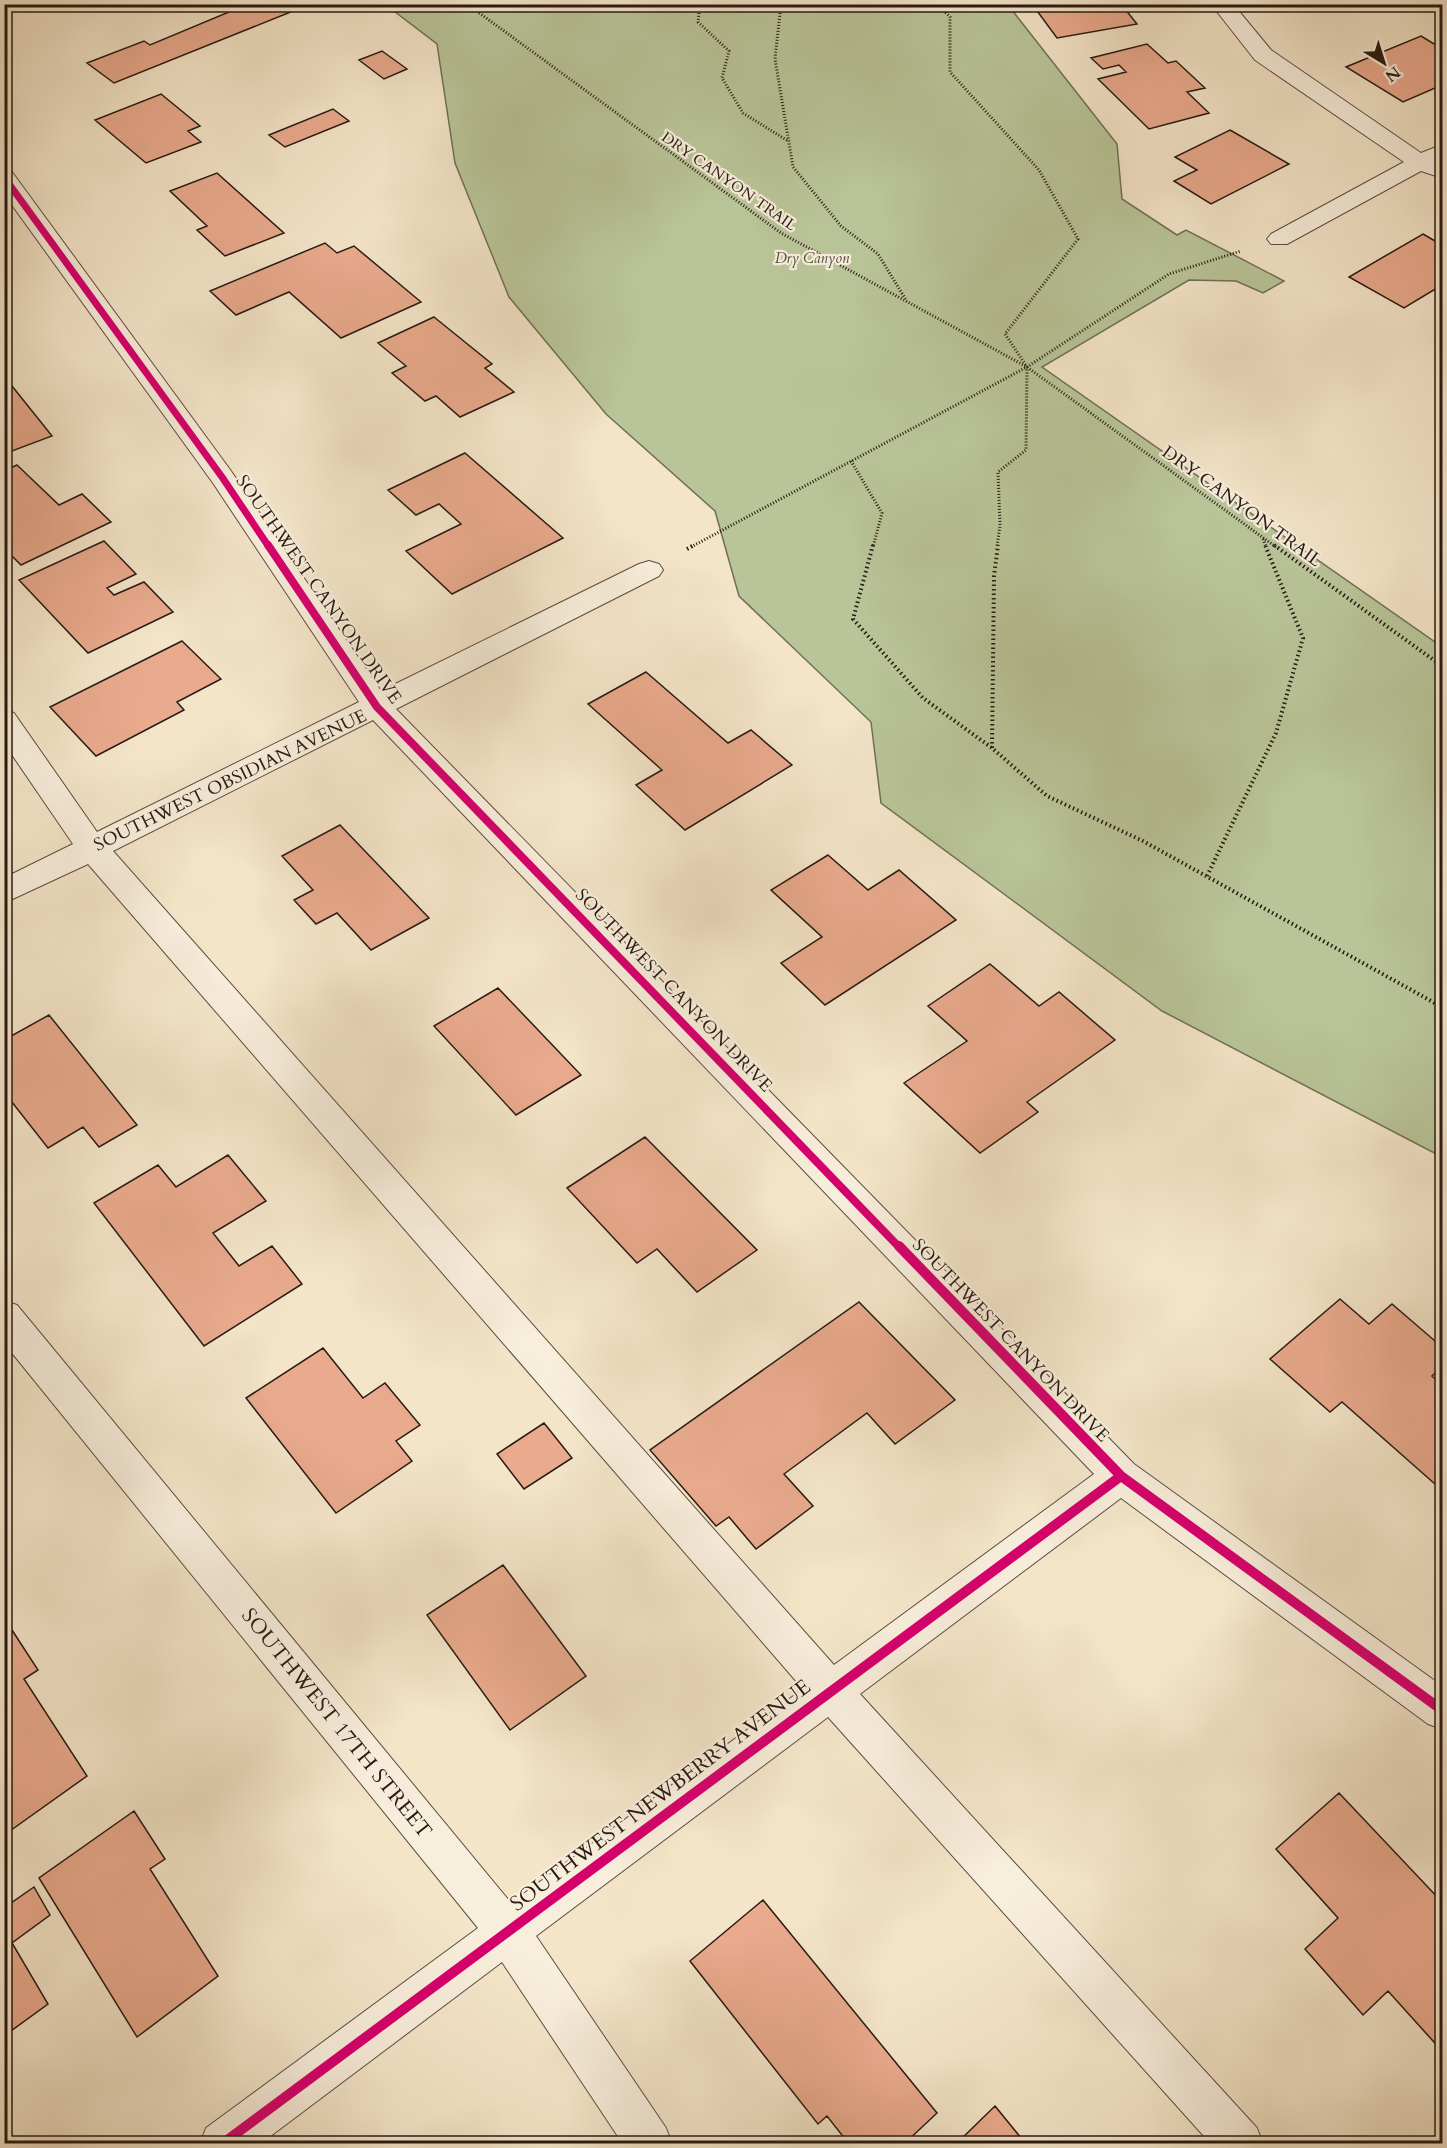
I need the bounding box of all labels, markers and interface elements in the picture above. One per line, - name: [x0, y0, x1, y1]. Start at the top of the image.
- north arrow: [1354, 33, 1414, 93]
- text: N: [1380, 61, 1405, 87]
- street label: DRY CANYON TRAIL: [658, 127, 801, 236]
- park label: Dry Canyon: [775, 248, 850, 268]
- street label: DRY CANYON TRAIL: [1157, 440, 1327, 573]
- street label: SOUTHWEST CANYON DRIVE: [230, 470, 407, 709]
- street label: SOUTHWEST OBSIDIAN AVENUE: [90, 703, 371, 858]
- street label: SOUTHWEST CANYON DRIVE: [569, 883, 778, 1098]
- street label: SOUTHWEST CANYON DRIVE: [906, 1233, 1115, 1448]
- street label: SOUTHWEST 17TH STREET: [235, 1602, 439, 1845]
- street label: SOUTHWEST NEWBERRY AVENUE: [504, 1673, 817, 1918]

